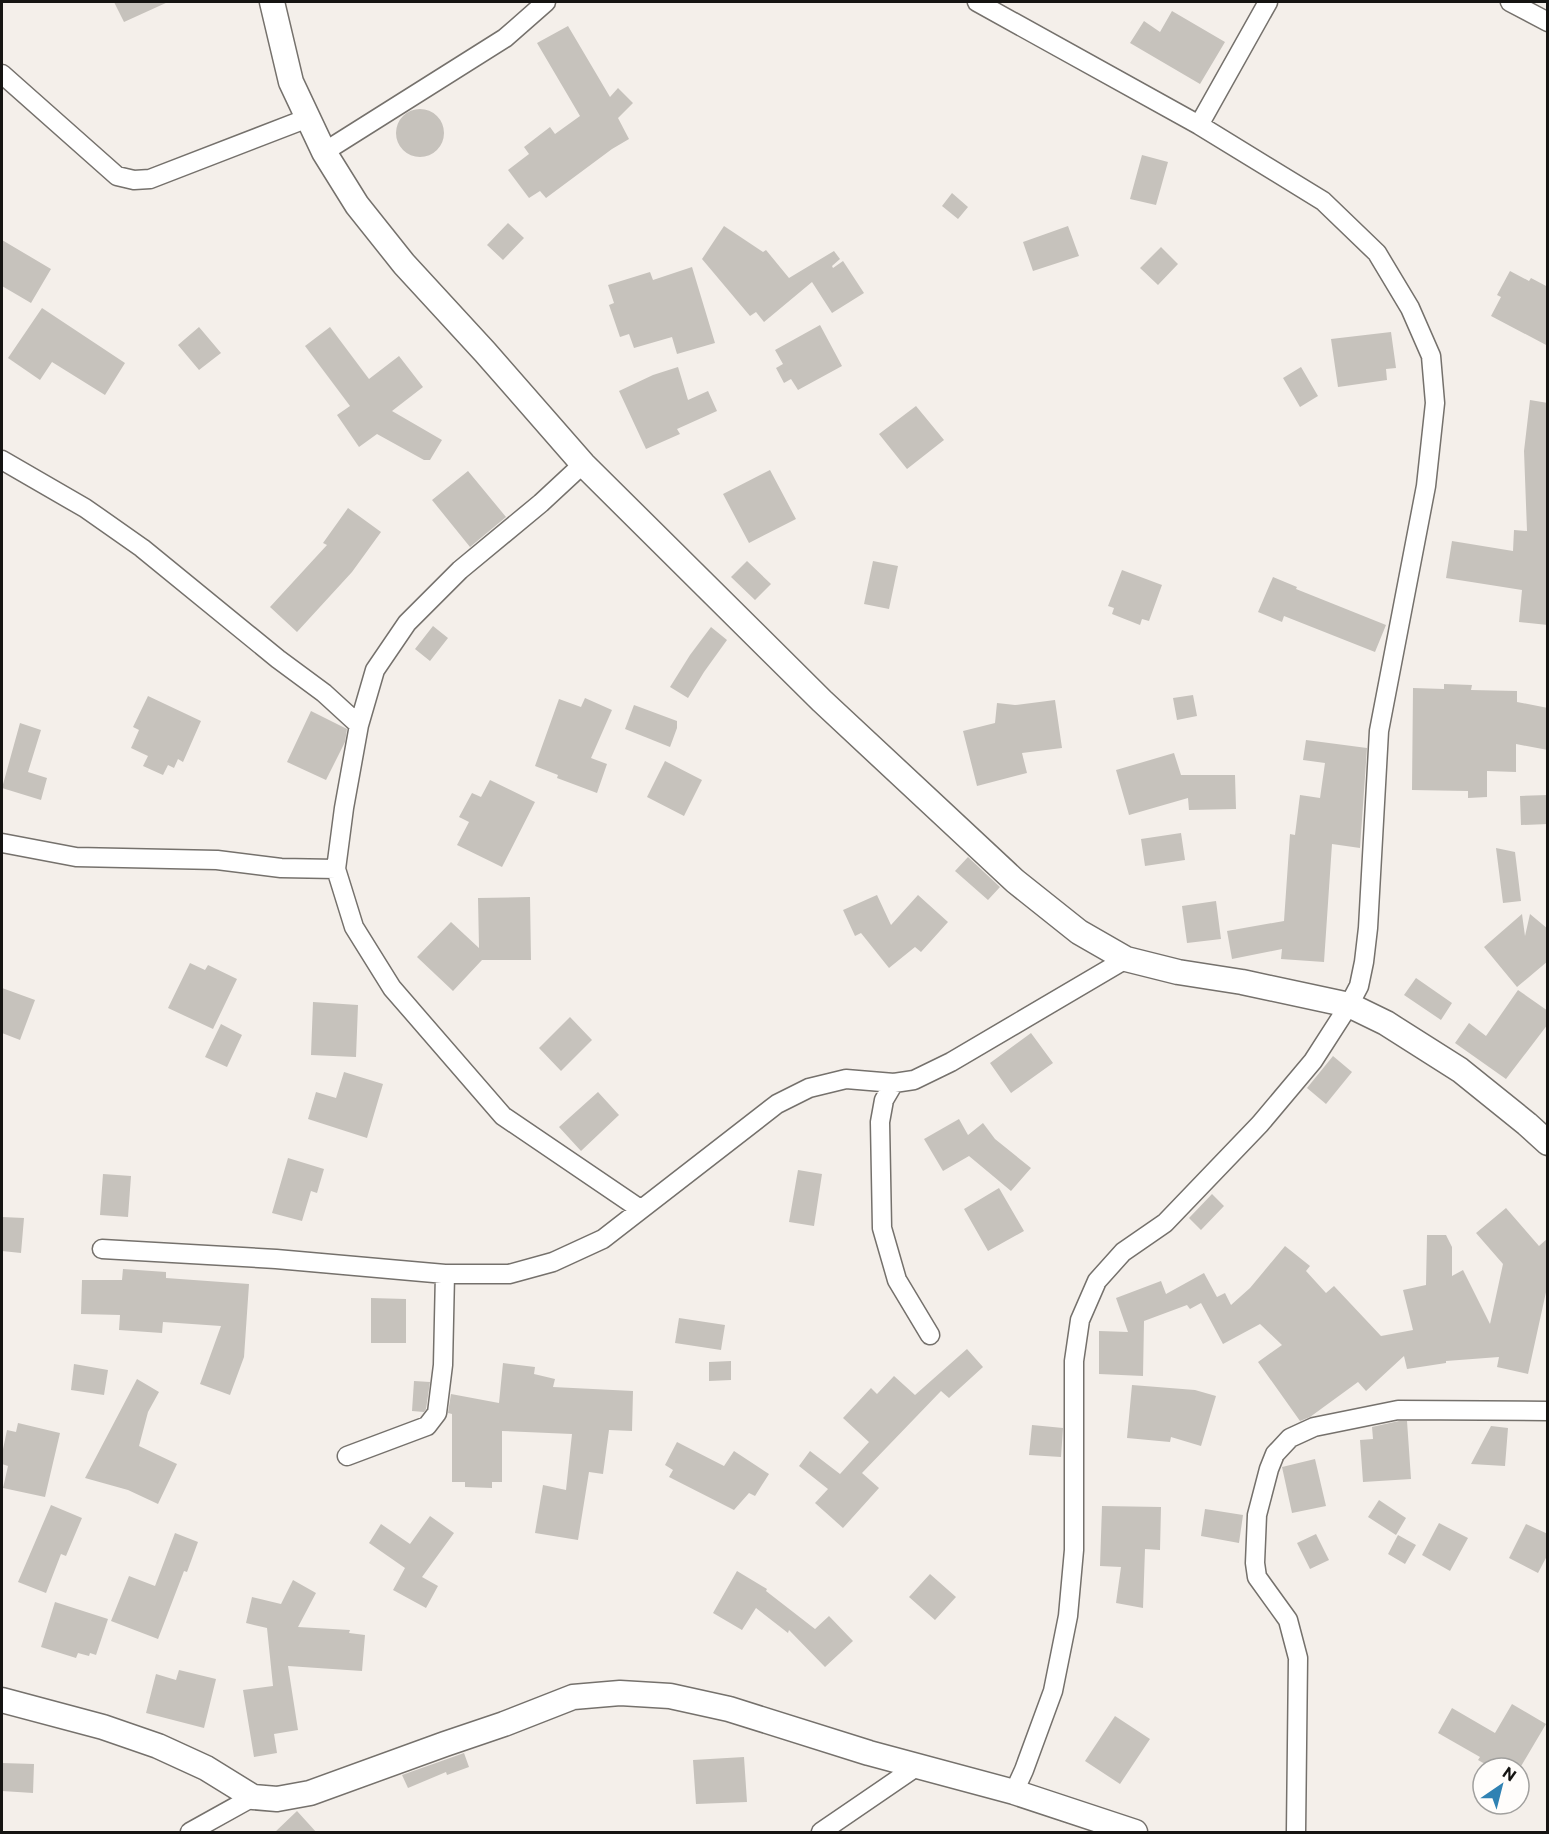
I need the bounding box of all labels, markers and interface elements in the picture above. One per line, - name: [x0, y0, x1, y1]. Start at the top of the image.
- north arrow: [1471, 1756, 1531, 1816]
- text: N: [1500, 1762, 1520, 1785]

